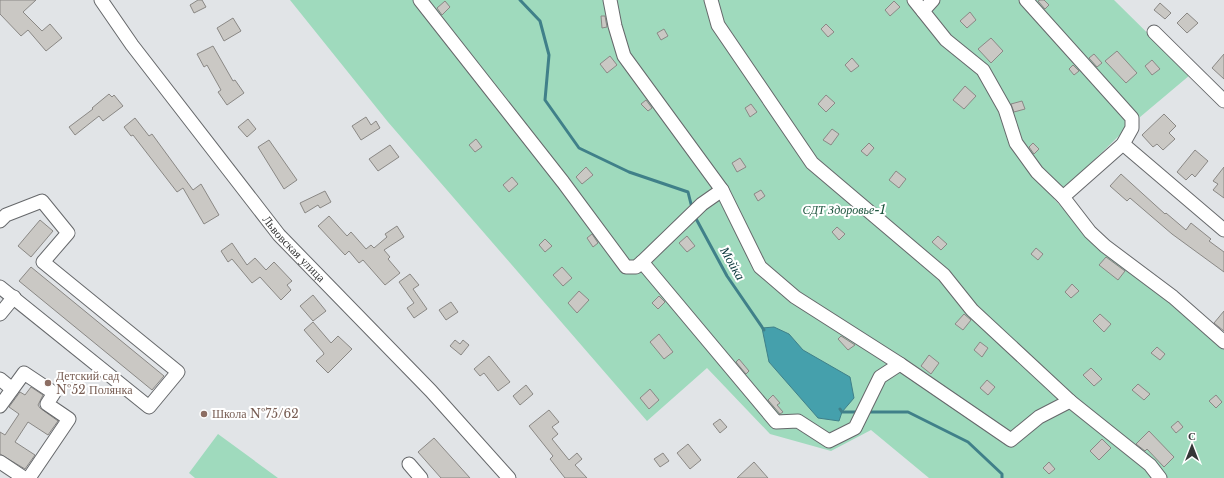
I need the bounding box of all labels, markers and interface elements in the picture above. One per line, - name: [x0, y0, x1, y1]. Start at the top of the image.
- park label: СДТ Здоровье-1: [802, 202, 886, 217]
- street label: Львовская улица: [260, 212, 329, 286]
- water label: Мойка: [716, 243, 749, 283]
- place label: Детский сад №52 Полянка: [56, 368, 133, 397]
- marker: Детский сад №52 Полянка: [43, 378, 53, 388]
- place label: Школа №75/62: [212, 406, 299, 421]
- marker: Школа №75/62: [199, 409, 209, 419]
- north arrow: [1172, 426, 1212, 466]
- text: С: [1188, 429, 1196, 443]

